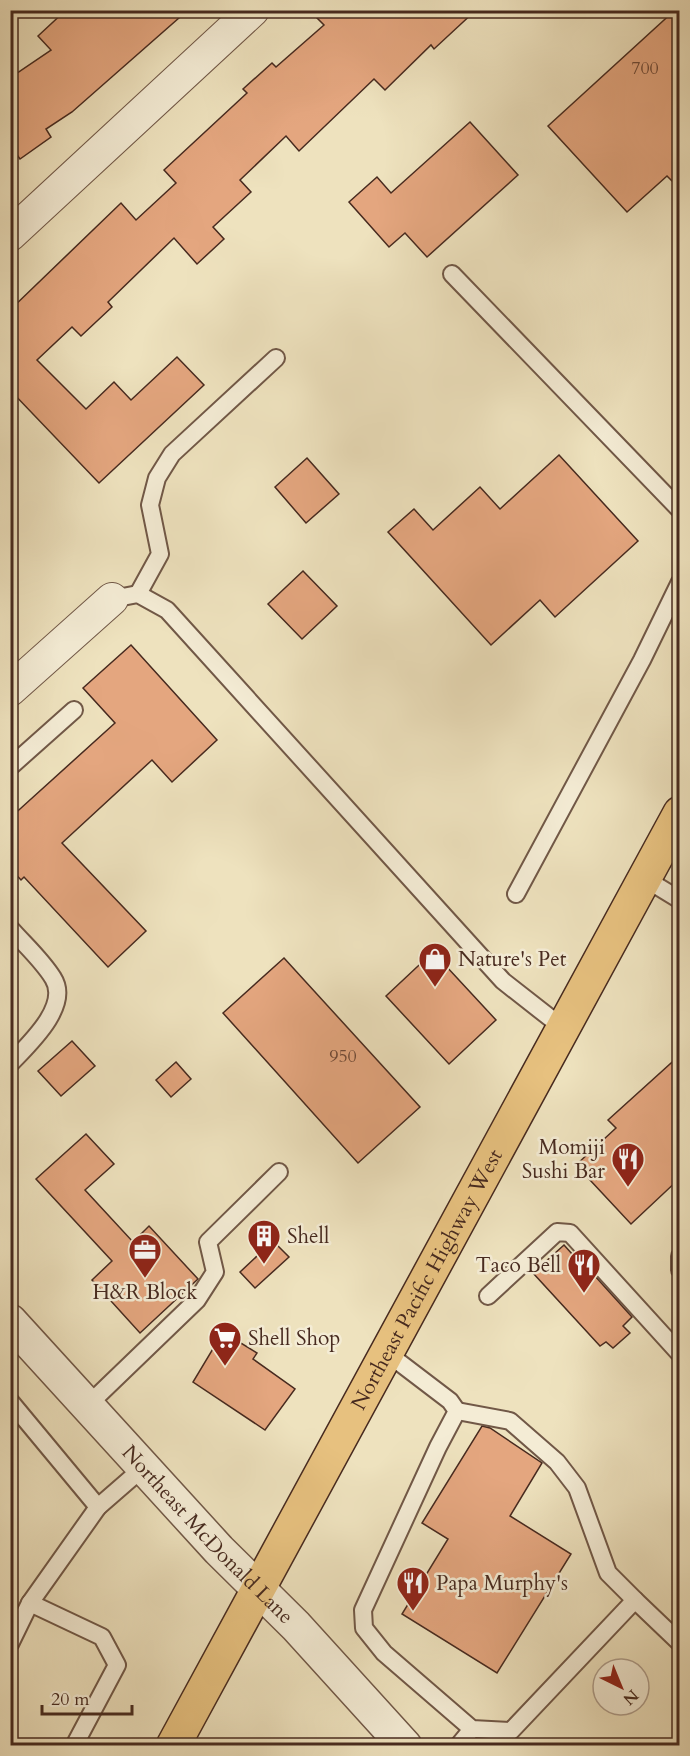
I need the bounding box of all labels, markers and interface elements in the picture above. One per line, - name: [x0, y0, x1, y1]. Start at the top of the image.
- house number: 700: [631, 56, 659, 81]
- shop icon: Nature's Pet: [417, 941, 453, 988]
- place label: Nature's Pet: [458, 945, 567, 974]
- house number: 950: [329, 1044, 357, 1069]
- place label: Momiji Sushi Bar: [522, 1133, 605, 1186]
- restaurant icon: Momiji Sushi Bar: [610, 1141, 646, 1188]
- street label: Northeast Pacific Highway West: [344, 1144, 510, 1415]
- building icon: Shell: [246, 1218, 282, 1265]
- place label: Shell: [287, 1222, 329, 1251]
- office icon: H&R Block: [127, 1232, 163, 1279]
- restaurant icon: Taco Bell: [566, 1247, 602, 1294]
- place label: Taco Bell: [475, 1251, 561, 1280]
- place label: H&R Block: [92, 1278, 198, 1307]
- supermarket icon: Shell Shop: [207, 1320, 243, 1367]
- place label: Shell Shop: [248, 1324, 340, 1353]
- street label: Northeast McDonald Lane: [115, 1439, 300, 1631]
- restaurant icon: Papa Murphy's: [395, 1565, 431, 1612]
- place label: Papa Murphy's: [436, 1569, 568, 1598]
- north arrow: [591, 1657, 651, 1717]
- scale bar: [42, 1678, 132, 1716]
- text: N: [618, 1684, 643, 1710]
- text: 20 m: [51, 1687, 90, 1712]

